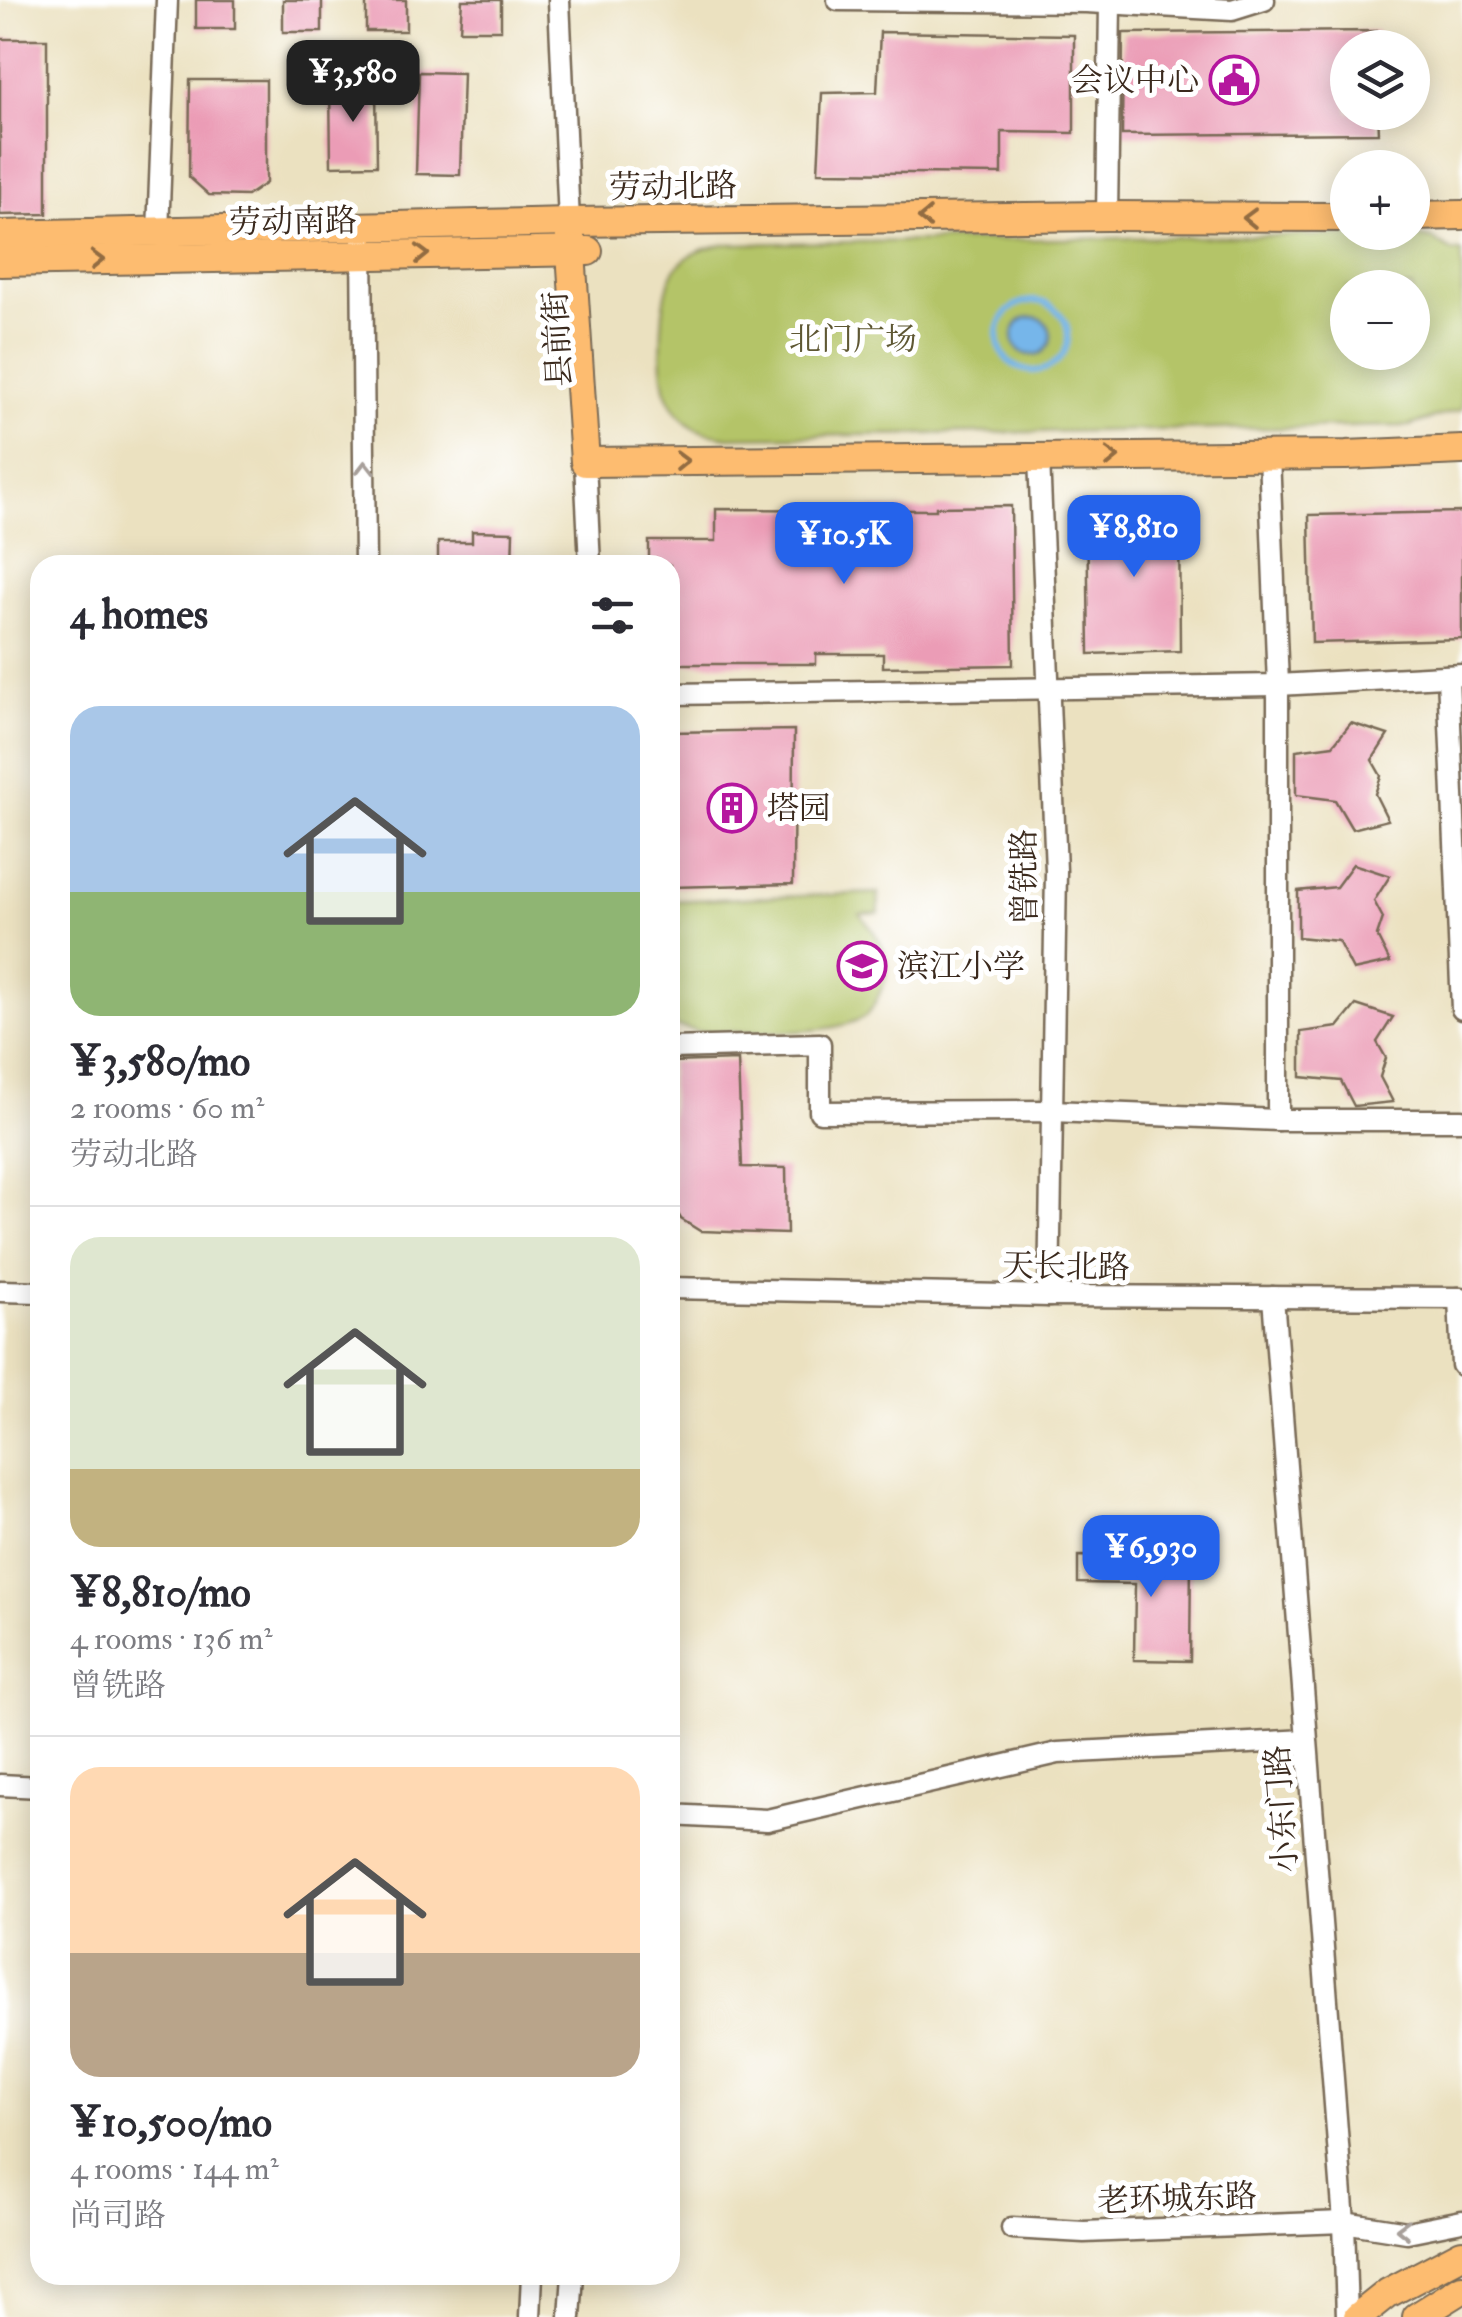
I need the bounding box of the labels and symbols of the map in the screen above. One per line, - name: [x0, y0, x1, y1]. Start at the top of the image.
- pin: ¥3,580: [272, 40, 434, 125]
- public building icon: 会议中心: [1208, 54, 1260, 106]
- place label: 会议中心: [1071, 61, 1199, 101]
- street label: 劳动北路: [609, 166, 737, 208]
- street label: 劳动南路: [229, 201, 357, 243]
- one-way arrow: [1242, 207, 1258, 229]
- one-way arrow: [917, 208, 933, 229]
- one-way arrow: [416, 243, 431, 265]
- one-way arrow: [90, 249, 106, 271]
- street label: 县前街: [536, 290, 580, 388]
- park label: 北门广场: [789, 320, 917, 360]
- one-way arrow: [1106, 446, 1121, 468]
- one-way arrow: [676, 450, 691, 472]
- one-way arrow: [354, 459, 376, 474]
- pin: ¥8,810: [1053, 495, 1215, 580]
- pin: ¥10.5K: [763, 502, 925, 587]
- building icon: 塔园: [706, 782, 758, 834]
- place label: 塔园: [767, 789, 831, 829]
- street label: 曾铣路: [1004, 829, 1046, 925]
- school or university icon: 滨江小学: [836, 940, 888, 992]
- place label: 滨江小学: [897, 947, 1025, 987]
- street label: 天长北路: [1002, 1246, 1130, 1288]
- pin: ¥6,930: [1070, 1515, 1232, 1600]
- street label: 小东门路: [1258, 1744, 1306, 1874]
- street label: 老环城东路: [1096, 2176, 1258, 2222]
- one-way arrow: [1395, 2218, 1410, 2240]

